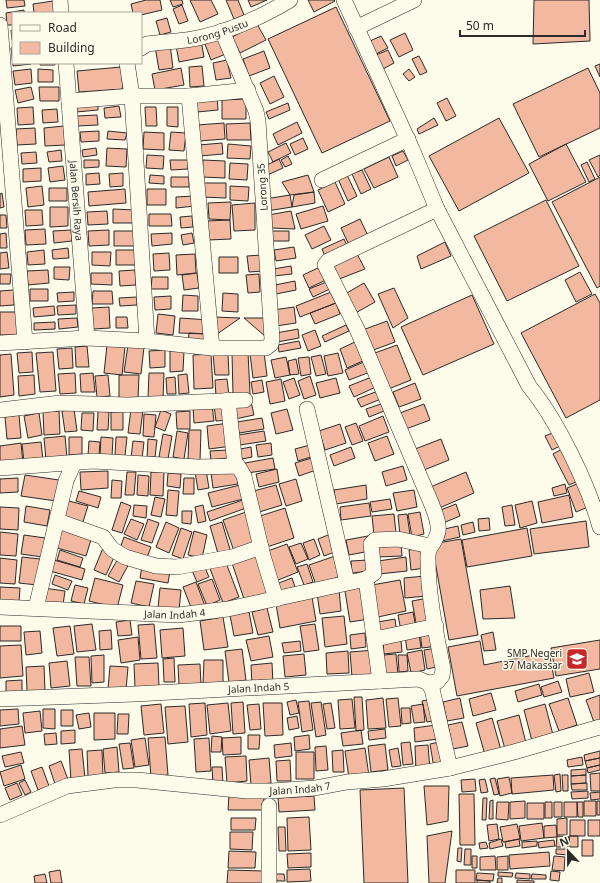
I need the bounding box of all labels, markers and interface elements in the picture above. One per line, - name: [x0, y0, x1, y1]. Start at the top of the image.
- legend: [12, 12, 142, 64]
- scale bar: [460, 12, 585, 38]
- street label: Lorong Pustu: [186, 15, 250, 47]
- text: 50 m: [466, 17, 494, 34]
- text: Road: [48, 19, 77, 36]
- text: Building: [48, 39, 95, 56]
- street label: Jalan Bersih Raya: [66, 159, 87, 241]
- street label: Lorong 35: [253, 162, 271, 211]
- street label: Jalan Indah 4: [143, 605, 206, 622]
- place label: SMP Negeri 37 Makassar: [503, 646, 562, 672]
- school or university icon: SMP Negeri 37 Makassar: [564, 646, 590, 672]
- street label: Jalan Indah 5: [227, 679, 290, 696]
- street label: Jalan Indah 7: [268, 778, 332, 798]
- north arrow: [548, 831, 588, 871]
- text: N: [557, 833, 571, 850]

